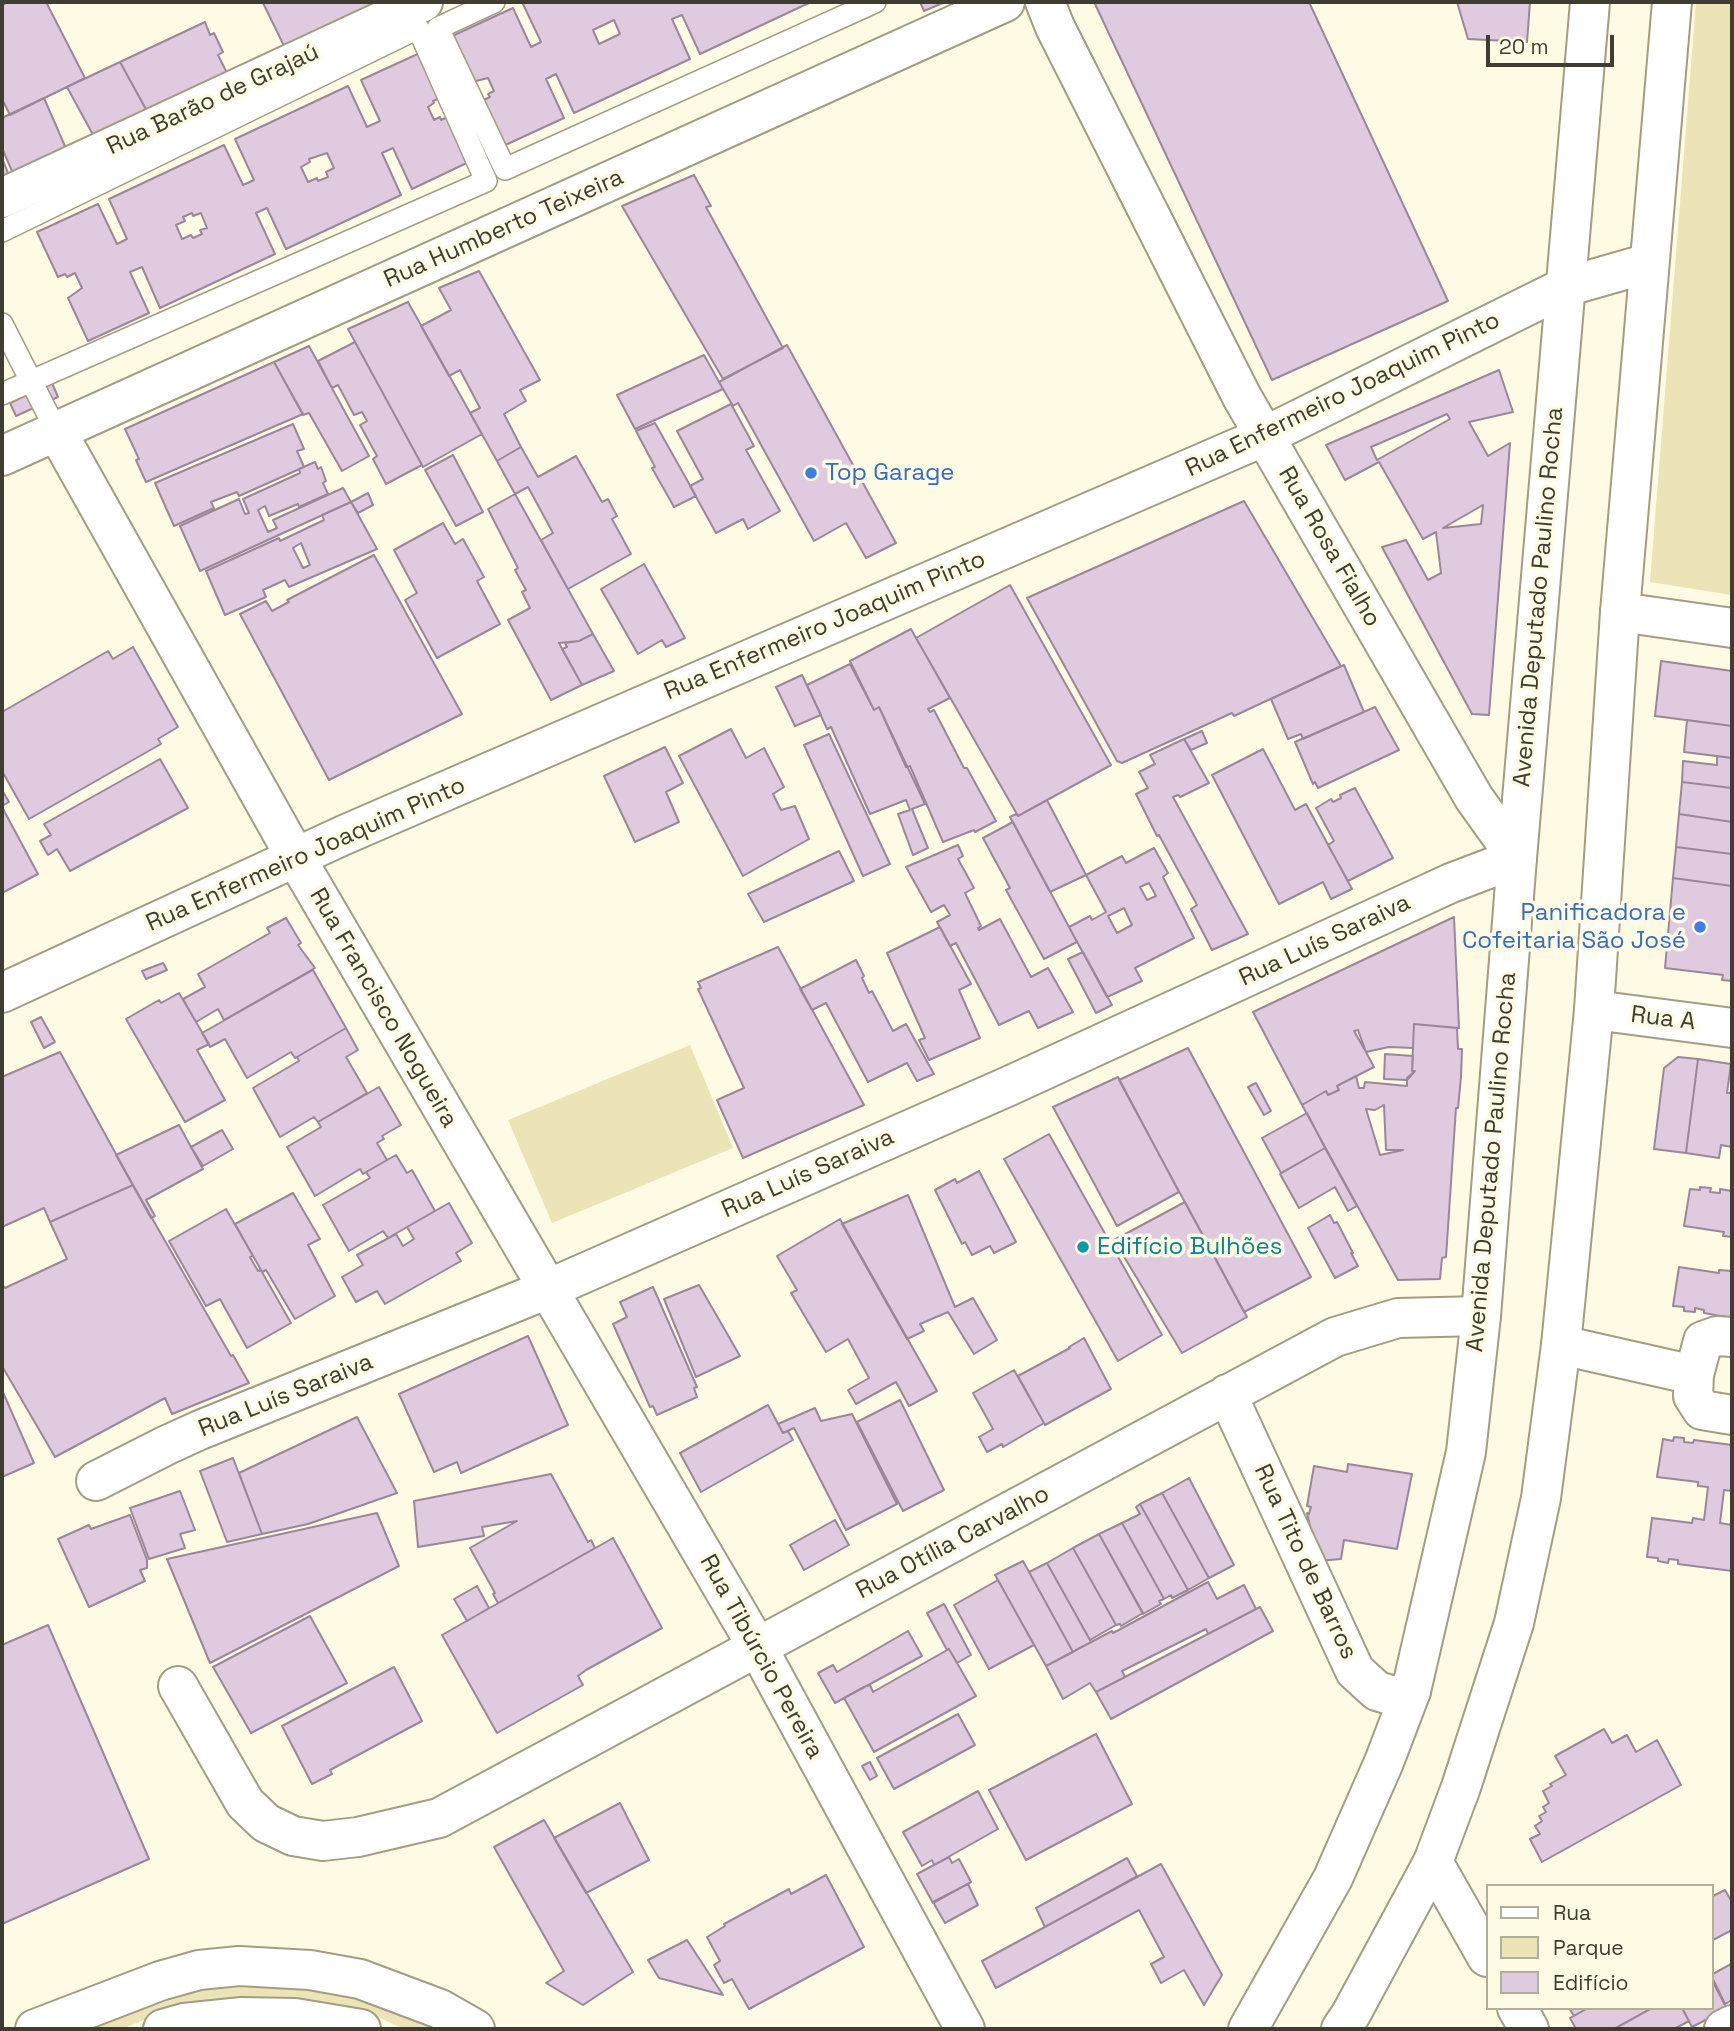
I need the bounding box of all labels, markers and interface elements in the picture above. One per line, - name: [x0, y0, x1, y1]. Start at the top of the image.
- scale bar: [1489, 21, 1617, 65]
- text: 20 m: [1499, 33, 1549, 60]
- street label: Rua Barão de Grajaú: [102, 38, 324, 162]
- street label: Rua Humberto Teixeira: [380, 163, 628, 295]
- street label: Rua Enfermeiro Joaquim Pinto: [1181, 306, 1505, 484]
- street label: Avenida Deputado Paulino Rocha: [1508, 406, 1570, 788]
- place label: Top Garage: [825, 459, 955, 487]
- street label: Rua Rosa Fialho: [1271, 462, 1387, 632]
- marker: Top Garage: [803, 465, 819, 481]
- street label: Rua Enfermeiro Joaquim Pinto: [660, 545, 990, 707]
- street label: Rua Enfermeiro Joaquim Pinto: [142, 771, 470, 939]
- street label: Rua Francisco Nogueira: [303, 883, 463, 1133]
- street label: Rua Luís Saraiva: [1235, 889, 1415, 993]
- place label: Panificadora e Cofeitaria São José: [1462, 899, 1686, 955]
- marker: Panificadora e Cofeitaria São José: [1692, 919, 1708, 935]
- street label: Avenida Deputado Paulino Rocha: [1461, 971, 1523, 1353]
- street label: Rua A: [1629, 1001, 1697, 1037]
- street label: Rua Luís Saraiva: [717, 1123, 899, 1225]
- place label: Edifício Bulhões: [1097, 1233, 1282, 1261]
- marker: Edifício Bulhões: [1075, 1239, 1091, 1255]
- street label: Rua Luís Saraiva: [195, 1348, 377, 1444]
- street label: Rua Tito de Barros: [1247, 1460, 1363, 1664]
- street label: Rua Otília Carvalho: [852, 1480, 1054, 1606]
- street label: Rua Tibúrcio Pereira: [693, 1550, 829, 1764]
- legend: [1486, 1884, 1713, 2010]
- text: Rua: [1553, 1899, 1591, 1926]
- text: Parque: [1553, 1934, 1624, 1961]
- text: Edifício: [1553, 1969, 1629, 1996]

